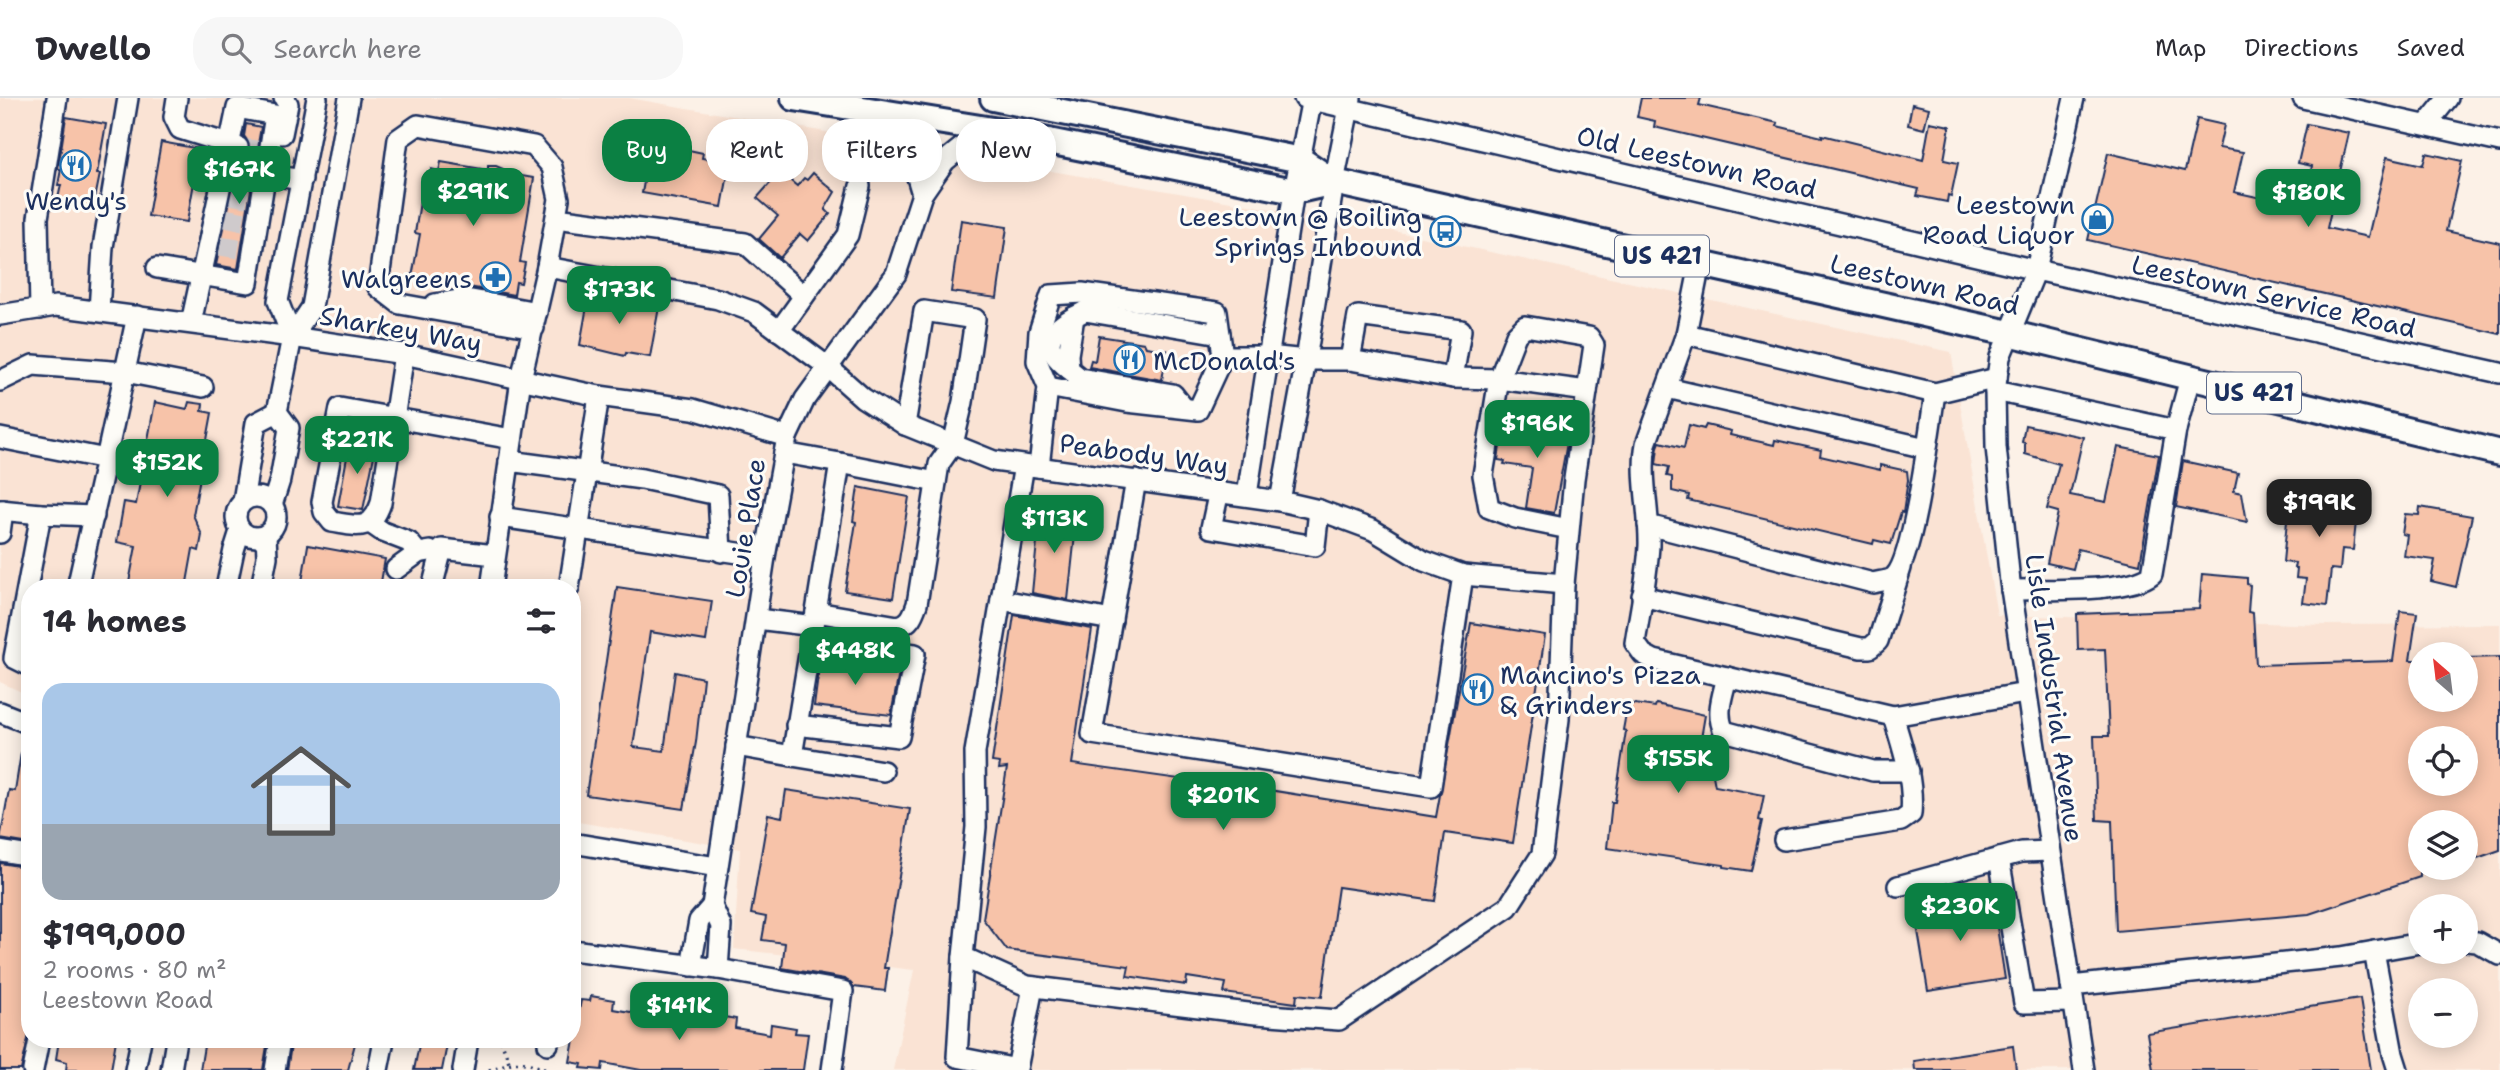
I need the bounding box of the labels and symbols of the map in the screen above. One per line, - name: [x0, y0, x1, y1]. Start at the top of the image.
- street label: Old Leestown Road: [1574, 117, 1820, 207]
- pin: $167K: [190, 146, 288, 206]
- restaurant icon: Wendy's: [59, 148, 93, 182]
- pin: $291K: [424, 169, 522, 228]
- pin: $180K: [2259, 170, 2357, 229]
- place label: Wendy's: [25, 183, 127, 218]
- place label: Leestown Road Liquor: [1923, 187, 2075, 252]
- place label: Leestown @ Boiling Springs Inbound: [1178, 199, 1422, 264]
- shop icon: Leestown Road Liquor: [2081, 202, 2115, 236]
- bus stop icon: Leestown @ Boiling Springs Inbound: [1428, 214, 1462, 248]
- road number: US 421: [1615, 236, 1709, 276]
- street label: Leestown Road: [1827, 245, 2023, 323]
- street label: Leestown Service Road: [2128, 246, 2420, 346]
- place label: Walgreens: [341, 261, 472, 296]
- pharmacy icon: Walgreens: [478, 261, 512, 295]
- pin: $173K: [570, 266, 668, 326]
- street label: Sharkey Way: [317, 297, 485, 361]
- restaurant icon: McDonald's: [1113, 343, 1147, 377]
- place label: McDonald's: [1153, 343, 1296, 378]
- road number: US 421: [2207, 372, 2301, 414]
- pin: $196K: [1488, 400, 1586, 460]
- pin: $221K: [308, 416, 406, 476]
- street label: Peabody Way: [1057, 425, 1231, 483]
- pin: $152K: [118, 440, 216, 499]
- street label: Louie Place: [717, 456, 773, 600]
- pin: $199K: [2270, 480, 2368, 539]
- pin: $113K: [1005, 496, 1103, 555]
- street label: Lisle Industrial Avenue: [2017, 552, 2093, 844]
- pin: $448K: [806, 628, 904, 687]
- north arrow: [2408, 642, 2478, 712]
- place label: Mancino's Pizza & Grinders: [1500, 657, 1701, 722]
- restaurant icon: Mancino's Pizza & Grinders: [1460, 672, 1494, 706]
- pin: $155K: [1629, 736, 1727, 795]
- pin: $201K: [1174, 772, 1272, 832]
- pin: $230K: [1911, 884, 2009, 943]
- pin: $141K: [630, 982, 728, 1042]

